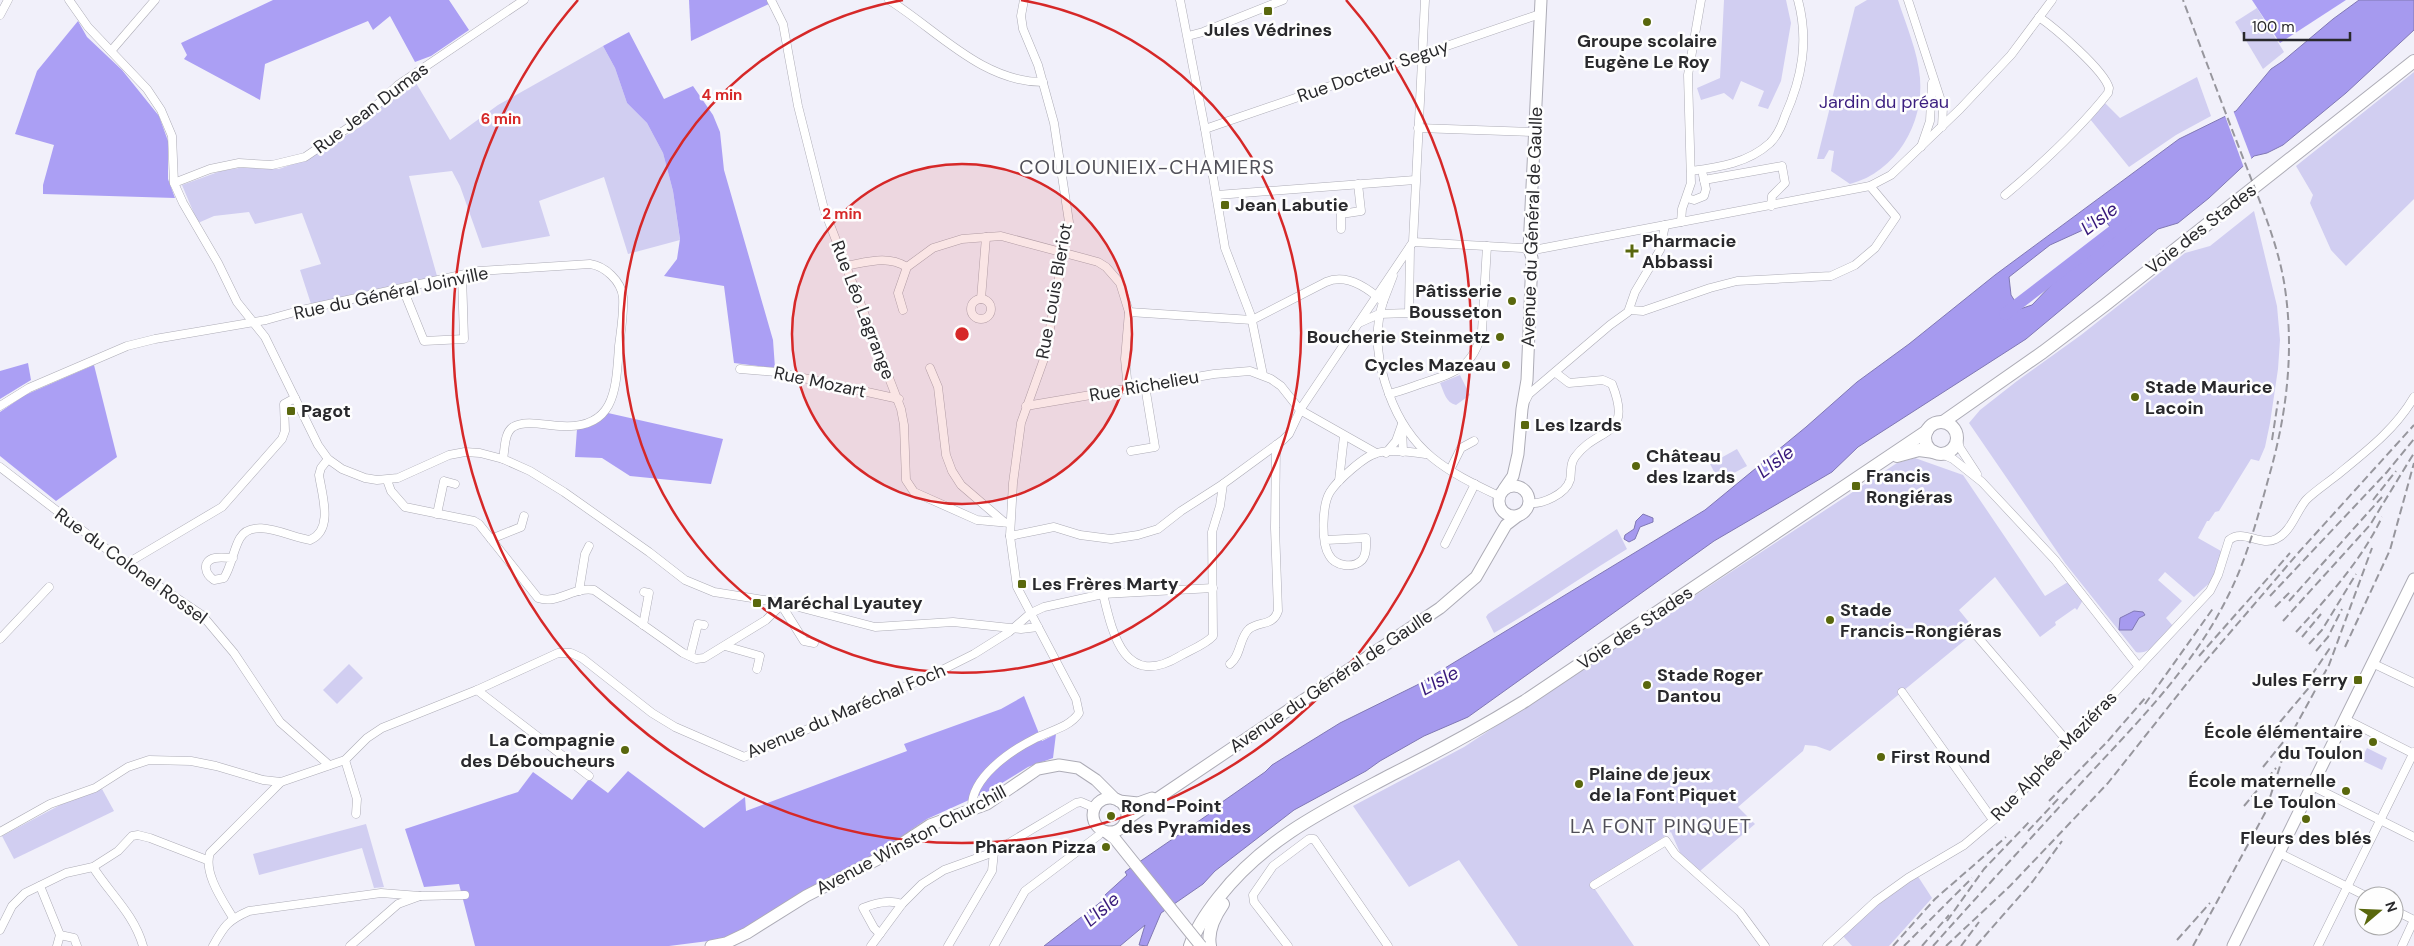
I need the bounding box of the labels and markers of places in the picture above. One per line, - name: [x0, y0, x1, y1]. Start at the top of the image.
- marker: Jules Védrines: [1262, 5, 1274, 17]
- marker: Groupe scolaire Eugène Le Roy: [1641, 16, 1653, 28]
- place label: Jules Védrines: [1204, 18, 1332, 42]
- place label: Groupe scolaire Eugène Le Roy: [1577, 29, 1717, 74]
- place label: Jean Labutie: [1235, 193, 1349, 217]
- marker: Jean Labutie: [1219, 199, 1231, 211]
- place label: Pharmacie Abbassi: [1642, 229, 1736, 274]
- marker: Pharmacie Abbassi: [1626, 245, 1638, 257]
- place label: Pâtisserie Bousseton: [1409, 279, 1502, 324]
- marker: Pâtisserie Bousseton: [1506, 295, 1518, 307]
- centre of rings: [953, 325, 971, 343]
- place label: Boucherie Steinmetz: [1307, 325, 1490, 349]
- marker: Boucherie Steinmetz: [1494, 331, 1506, 343]
- place label: Cycles Mazeau: [1364, 353, 1496, 377]
- marker: Cycles Mazeau: [1500, 359, 1512, 371]
- place label: Stade Maurice Lacoin: [2145, 375, 2273, 420]
- marker: Stade Maurice Lacoin: [2129, 391, 2141, 403]
- place label: Pagot: [301, 399, 351, 423]
- marker: Pagot: [285, 405, 297, 417]
- place label: Les Izards: [1535, 413, 1622, 437]
- marker: Les Izards: [1519, 419, 1531, 431]
- place label: Château des Izards: [1646, 444, 1735, 489]
- marker: Château des Izards: [1630, 460, 1642, 472]
- place label: Francis Rongiéras: [1866, 464, 1953, 509]
- marker: Francis Rongiéras: [1850, 480, 1862, 492]
- place label: Les Frères Marty: [1032, 572, 1179, 596]
- marker: Les Frères Marty: [1016, 578, 1028, 590]
- place label: Maréchal Lyautey: [767, 591, 923, 615]
- marker: Maréchal Lyautey: [751, 597, 763, 609]
- place label: Stade Francis-Rongiéras: [1840, 598, 2002, 643]
- marker: Stade Francis-Rongiéras: [1824, 614, 1836, 626]
- place label: Stade Roger Dantou: [1657, 663, 1763, 708]
- place label: Jules Ferry: [2252, 668, 2348, 692]
- marker: Jules Ferry: [2352, 674, 2364, 686]
- marker: Stade Roger Dantou: [1641, 679, 1653, 691]
- place label: École élémentaire du Toulon: [2204, 720, 2363, 765]
- place label: La Compagnie des Déboucheurs: [460, 728, 615, 773]
- marker: École élémentaire du Toulon: [2367, 736, 2379, 748]
- marker: La Compagnie des Déboucheurs: [619, 744, 631, 756]
- place label: First Round: [1891, 745, 1990, 769]
- marker: First Round: [1875, 751, 1887, 763]
- place label: Plaine de jeux de la Font Piquet: [1589, 762, 1736, 807]
- place label: École maternelle Le Toulon: [2188, 769, 2336, 814]
- marker: Plaine de jeux de la Font Piquet: [1573, 778, 1585, 790]
- marker: École maternelle Le Toulon: [2340, 785, 2352, 797]
- place label: Rond-Point des Pyramides: [1121, 794, 1251, 839]
- marker: Rond-Point des Pyramides: [1105, 810, 1117, 822]
- marker: Fleurs des blés: [2300, 813, 2312, 825]
- place label: Fleurs des blés: [2240, 826, 2372, 850]
- place label: Pharaon Pizza: [975, 835, 1096, 859]
- marker: Pharaon Pizza: [1100, 841, 1112, 853]

